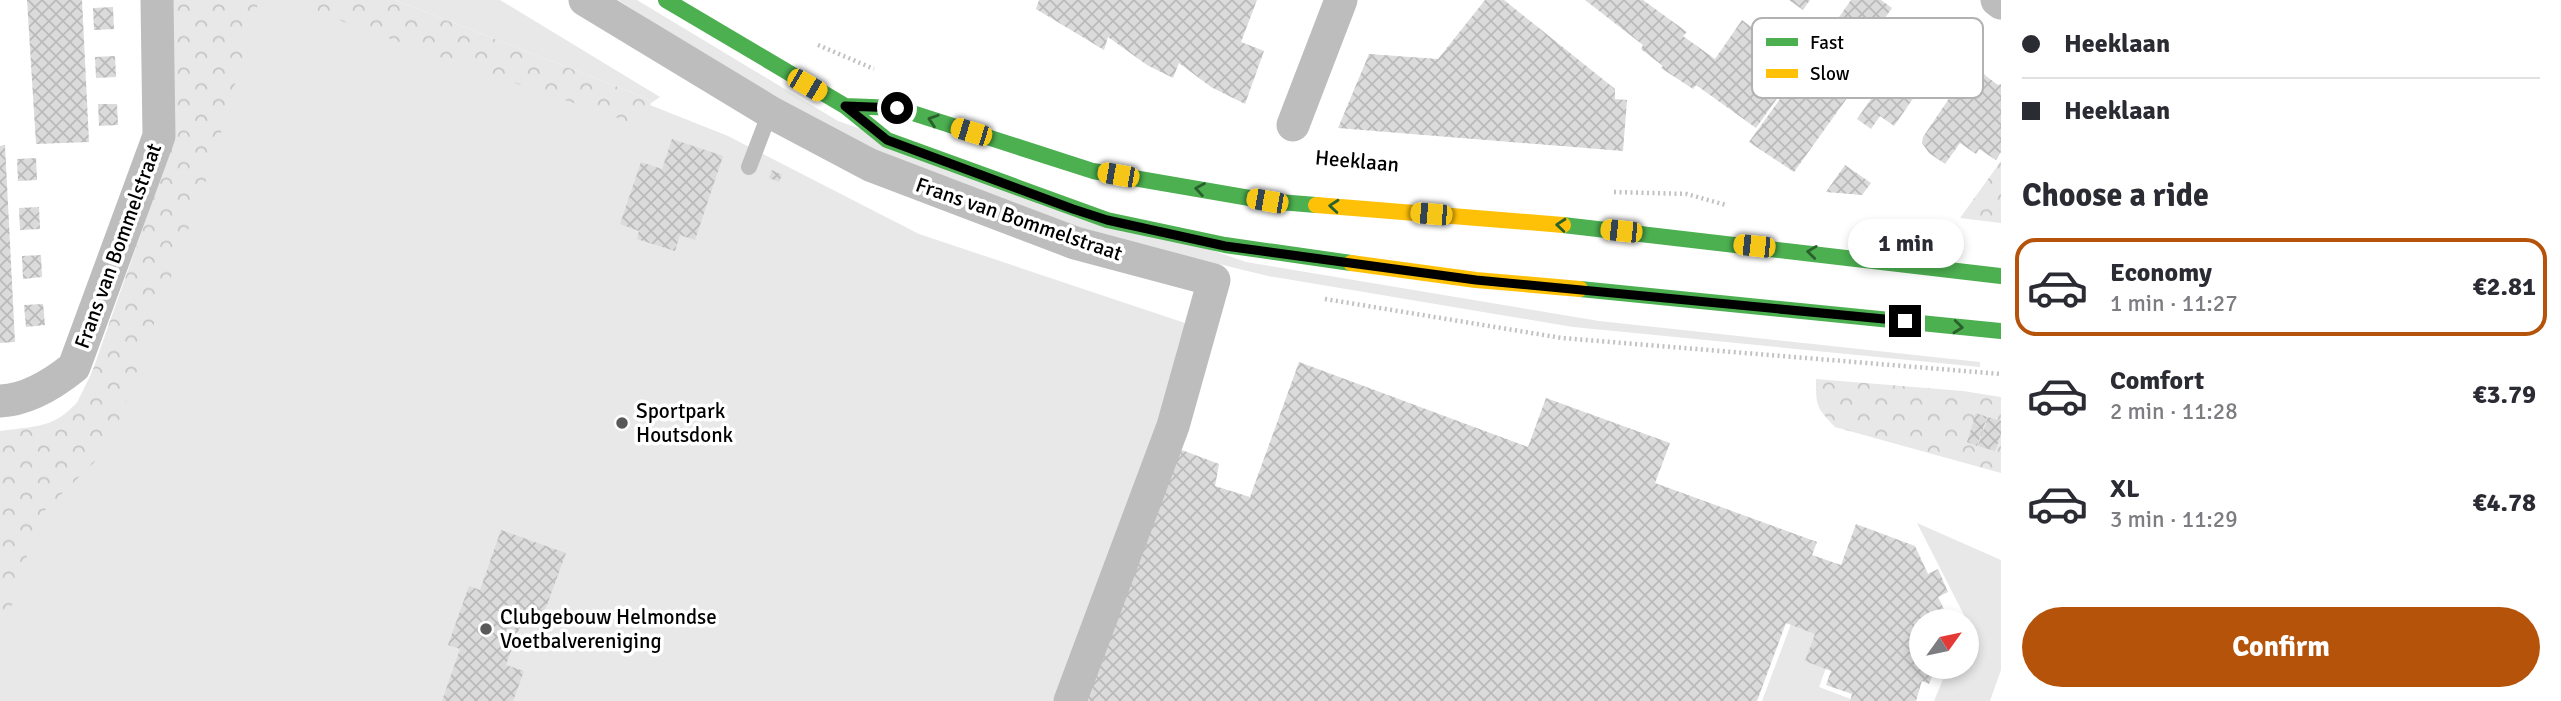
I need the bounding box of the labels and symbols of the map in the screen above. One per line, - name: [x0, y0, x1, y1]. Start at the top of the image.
- legend: [1752, 18, 1983, 98]
- text: Fast: [1810, 31, 1844, 55]
- text: Slow: [1810, 62, 1850, 86]
- car: [784, 65, 831, 105]
- route start: [881, 92, 913, 124]
- one-way arrow: [927, 113, 939, 128]
- car: [948, 116, 995, 148]
- street label: Frans van Bommelstraat: [69, 140, 167, 352]
- street label: Heeklaan: [1314, 144, 1400, 178]
- car: [1096, 161, 1141, 189]
- street label: Frans van Bommelstraat: [912, 171, 1126, 267]
- one-way arrow: [1194, 182, 1205, 197]
- car: [1245, 187, 1290, 215]
- one-way arrow: [1329, 199, 1340, 214]
- car: [1410, 202, 1453, 226]
- one-way arrow: [1555, 218, 1566, 233]
- car: [1600, 218, 1643, 244]
- callout: 1 min: [1847, 219, 1963, 268]
- car: [1733, 233, 1776, 259]
- one-way arrow: [1806, 245, 1818, 260]
- route end: [1889, 305, 1921, 337]
- one-way arrow: [1952, 319, 1964, 334]
- place label: Sportpark Houtsdonk: [636, 398, 734, 448]
- marker: Sportpark Houtsdonk: [614, 415, 630, 431]
- place label: Clubgebouw Helmondse Voetbalvereniging: [500, 604, 717, 654]
- north arrow: [1909, 609, 1979, 679]
- marker: Clubgebouw Helmondse Voetbalvereniging: [478, 621, 494, 637]

